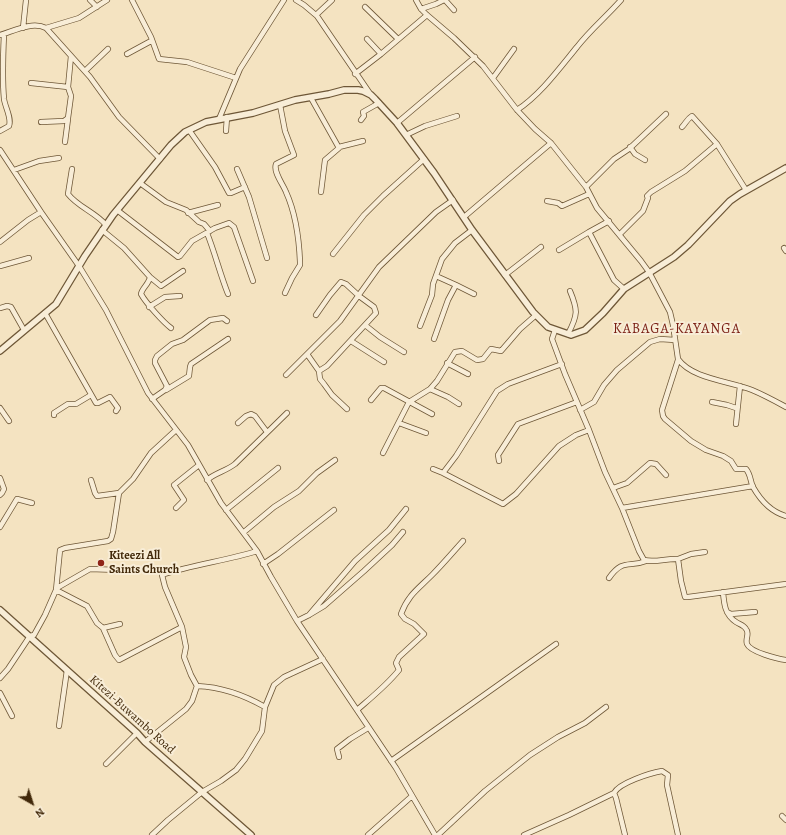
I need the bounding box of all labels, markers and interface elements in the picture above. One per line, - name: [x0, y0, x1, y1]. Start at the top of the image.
- district label: KABAGA-KAYANGA: [613, 322, 741, 338]
- place label: Kiteezi All Saints Church: [109, 549, 179, 577]
- marker: Kiteezi All Saints Church: [96, 558, 106, 568]
- street label: Kitezi-Buwambo Road: [86, 673, 178, 757]
- north arrow: [12, 783, 52, 823]
- text: N: [32, 804, 48, 821]

